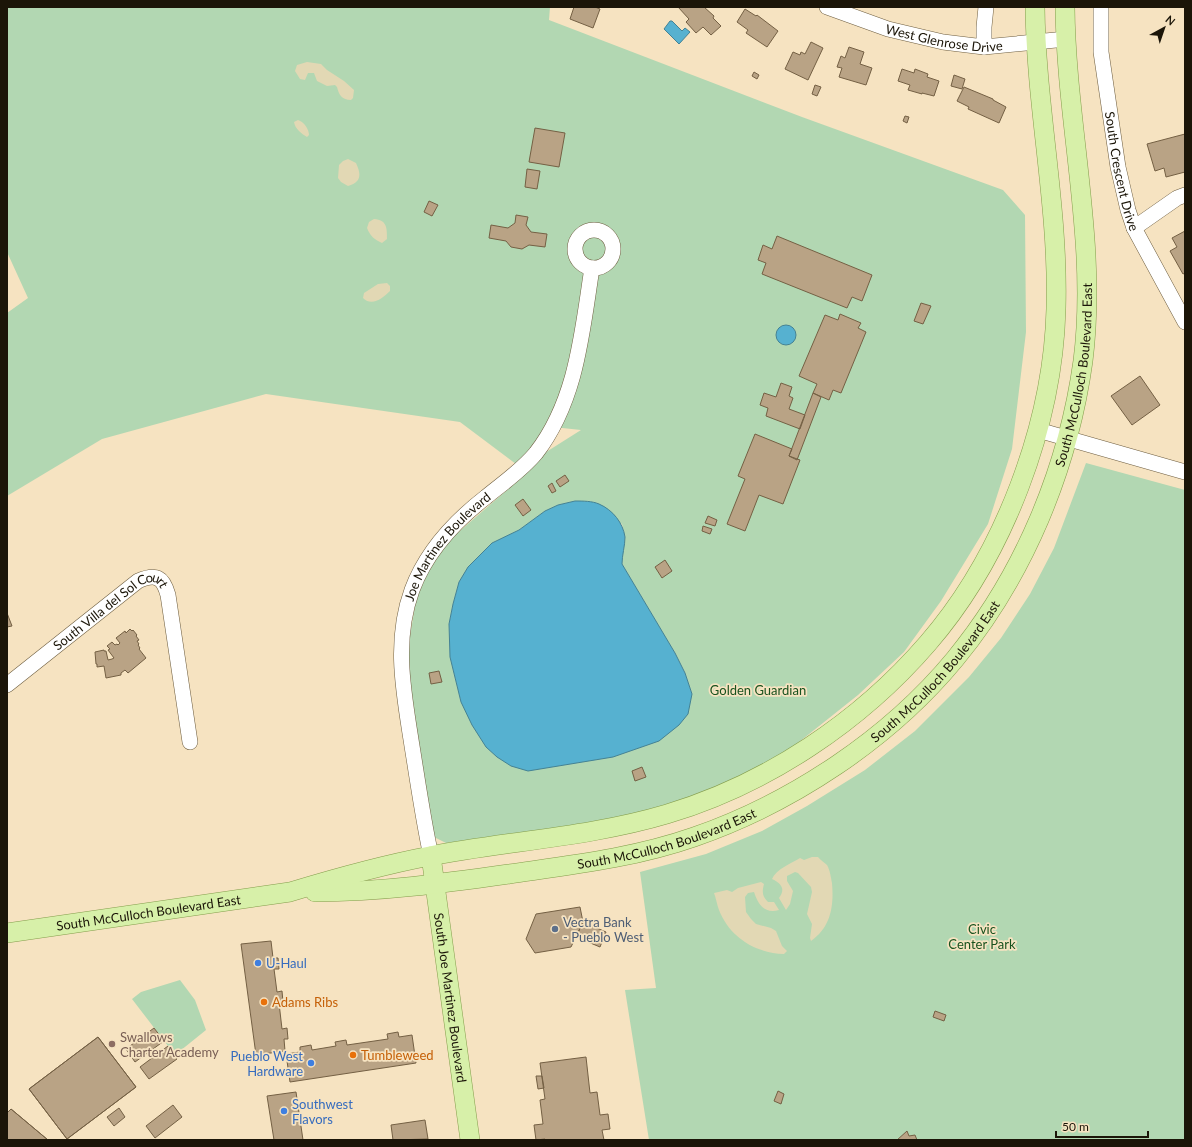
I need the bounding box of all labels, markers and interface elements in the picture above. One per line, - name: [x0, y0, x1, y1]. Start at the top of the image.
- north arrow: [1144, 8, 1184, 48]
- text: N: [1163, 12, 1178, 28]
- street label: West Glenrose Drive: [884, 21, 1003, 55]
- street label: South Crescent Drive: [1102, 110, 1142, 233]
- street label: South McCulloch Boulevard East: [1051, 283, 1095, 469]
- street label: Joe Martinez Boulevard: [401, 488, 494, 603]
- street label: South Villa del Sol Court: [50, 569, 172, 653]
- street label: South McCulloch Boulevard East: [867, 597, 1003, 746]
- park label: Golden Guardian: [710, 682, 806, 698]
- street label: South McCulloch Boulevard East: [576, 805, 759, 872]
- street label: South McCulloch Boulevard East: [55, 891, 242, 934]
- street label: South Joe Martinez Boulevard: [431, 912, 470, 1084]
- place label: Vectra Bank - Pueblo West: [563, 914, 644, 945]
- park label: Civic Center Park: [948, 921, 1016, 952]
- marker: Vectra Bank - Pueblo West: [550, 924, 560, 934]
- place label: U-Haul: [266, 955, 307, 971]
- marker: U-Haul: [253, 958, 263, 968]
- place label: Adams Ribs: [272, 994, 339, 1010]
- marker: Adams Ribs: [259, 997, 269, 1007]
- place label: Swallows Charter Academy: [120, 1029, 219, 1060]
- marker: Swallows Charter Academy: [107, 1039, 117, 1049]
- place label: Tumbleweed: [361, 1047, 434, 1063]
- place label: Pueblo West Hardware: [230, 1048, 303, 1079]
- marker: Tumbleweed: [348, 1050, 358, 1060]
- marker: Pueblo West Hardware: [306, 1058, 316, 1068]
- place label: Southwest Flavors: [292, 1096, 353, 1127]
- marker: Southwest Flavors: [279, 1106, 289, 1116]
- scale bar: [1056, 1113, 1148, 1139]
- text: 50 m: [1062, 1119, 1089, 1134]

